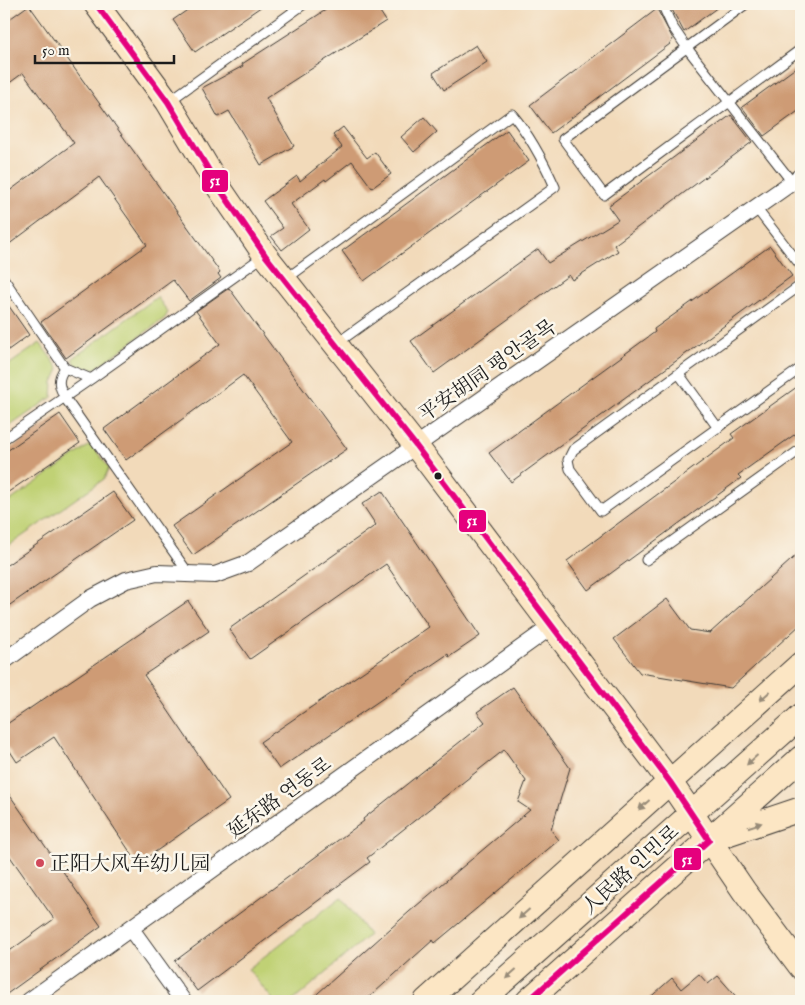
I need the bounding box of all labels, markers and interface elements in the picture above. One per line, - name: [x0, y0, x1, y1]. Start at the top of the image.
- scale bar: [35, 32, 174, 64]
- text: 50 m: [42, 41, 70, 60]
- line badge: 51: [201, 169, 229, 193]
- text: 51: [210, 172, 220, 190]
- street label: 平安胡同 평안골목: [414, 315, 561, 428]
- unlabelled marker: [433, 471, 443, 481]
- line badge: 51: [458, 509, 487, 533]
- text: 51: [467, 512, 477, 530]
- one-way arrow: [760, 690, 772, 702]
- street label: 延东路 연동로: [223, 752, 337, 844]
- one-way arrow: [745, 755, 758, 766]
- one-way arrow: [639, 799, 651, 811]
- street label: 人民路 인민로: [577, 820, 685, 920]
- one-way arrow: [748, 821, 763, 828]
- line badge: 51: [673, 847, 702, 871]
- text: 51: [682, 851, 692, 869]
- place label: 正阳大风车幼儿园: [50, 852, 210, 877]
- marker: 正阳大风车幼儿园: [34, 857, 46, 869]
- one-way arrow: [518, 908, 530, 920]
- one-way arrow: [504, 969, 517, 980]

